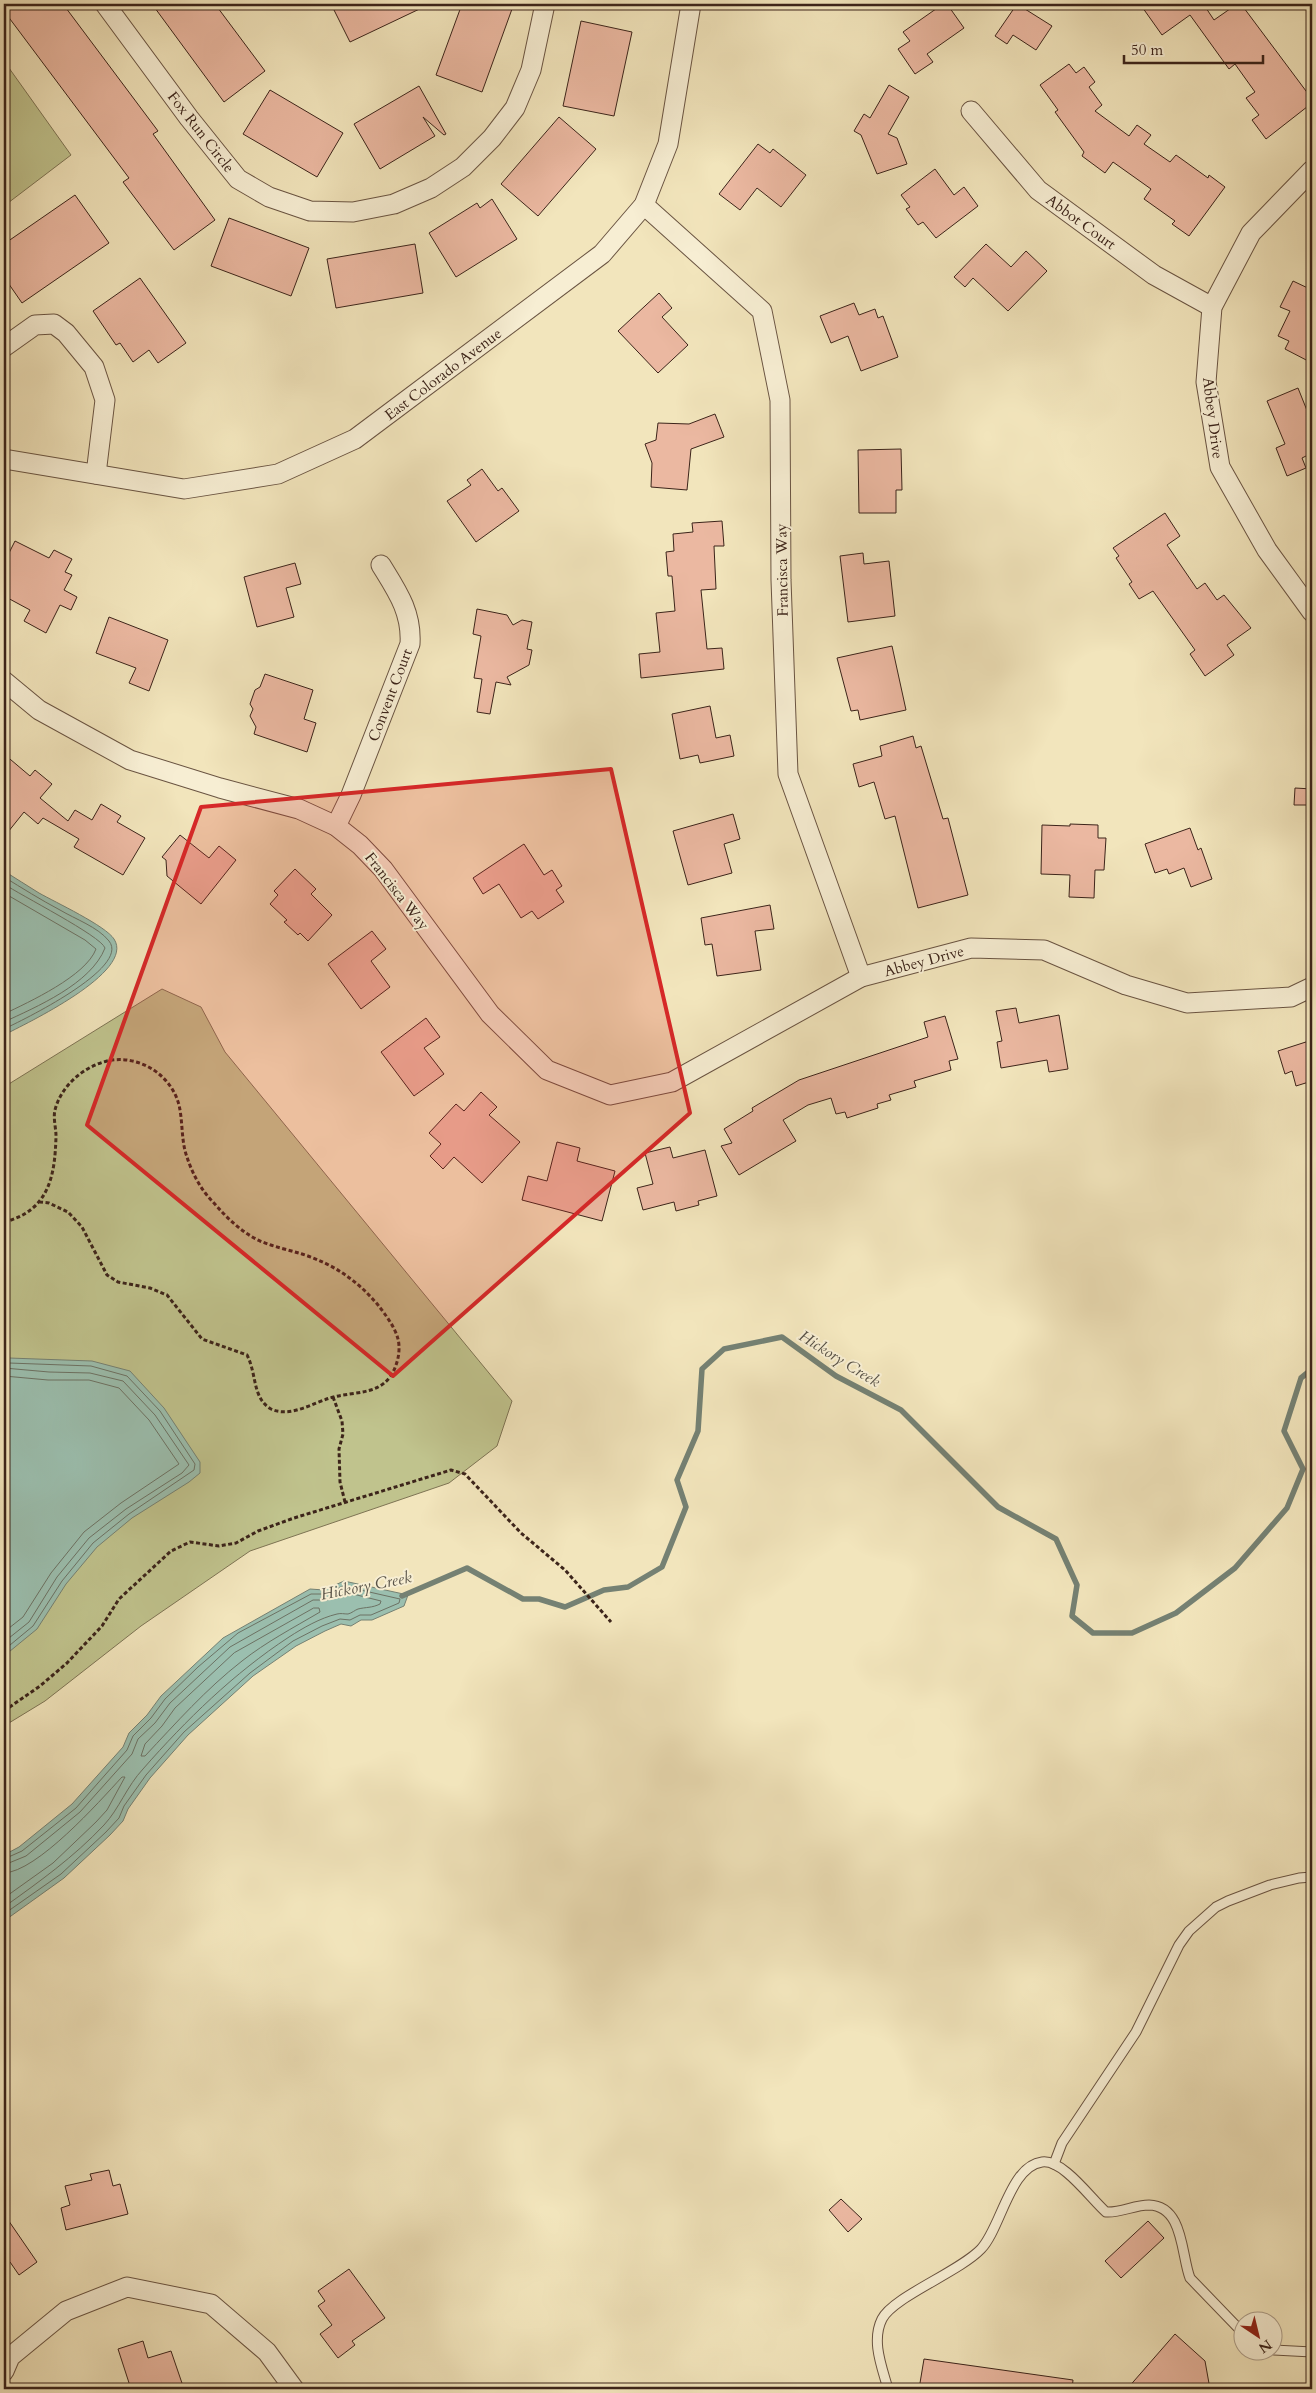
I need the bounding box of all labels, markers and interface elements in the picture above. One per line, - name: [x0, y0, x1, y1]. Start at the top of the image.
- scale bar: [1124, 32, 1262, 64]
- text: 50 m: [1131, 40, 1163, 60]
- street label: Fox Run Circle: [163, 87, 239, 177]
- street label: Abbot Court: [1042, 190, 1120, 254]
- street label: East Colorado Avenue: [380, 323, 506, 425]
- street label: Abbey Drive: [1198, 376, 1228, 460]
- street label: Francisca Way: [771, 523, 793, 617]
- street label: Convent Court: [363, 646, 417, 744]
- street label: Francisca Way: [360, 848, 434, 934]
- street label: Abbey Drive: [882, 941, 966, 981]
- water label: Hickory Creek: [794, 1325, 885, 1393]
- water label: Hickory Creek: [319, 1566, 414, 1606]
- north arrow: [1234, 2310, 1284, 2360]
- text: N: [1255, 2335, 1276, 2358]

